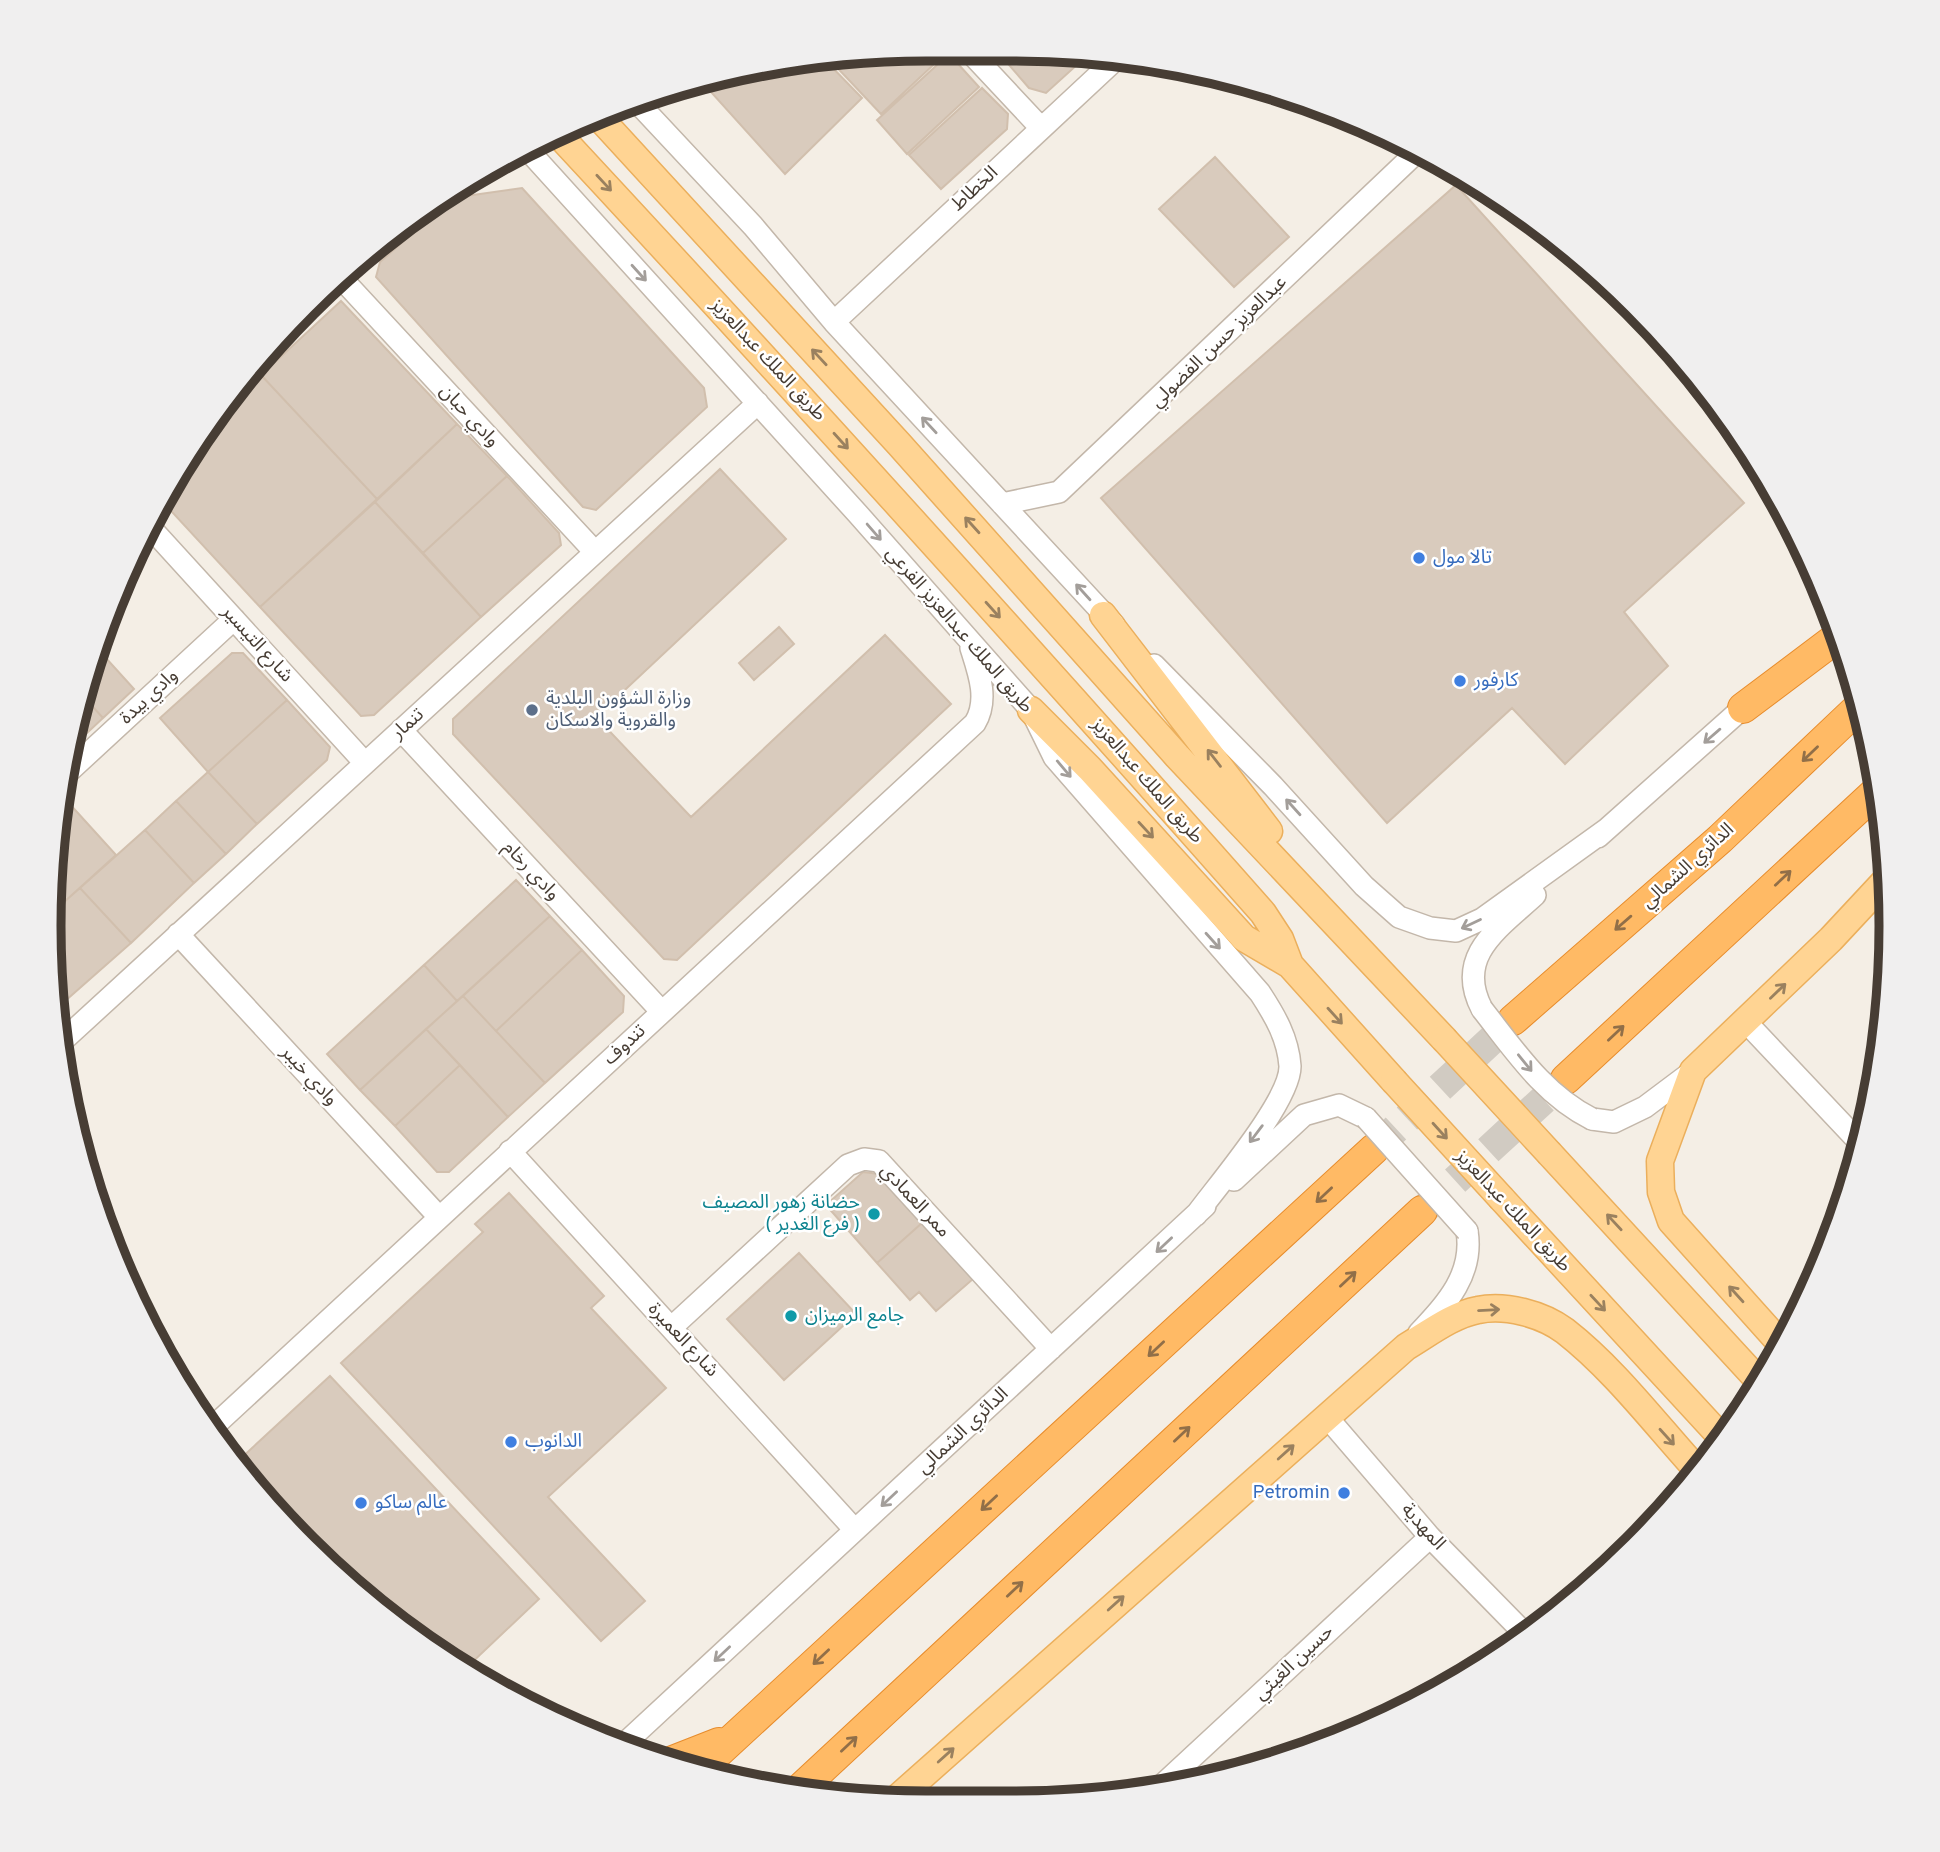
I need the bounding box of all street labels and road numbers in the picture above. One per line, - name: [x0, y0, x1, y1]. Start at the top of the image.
- street label: الخطاط: [946, 161, 1004, 217]
- street label: عبدالعزيز حسن الفضولي: [1146, 271, 1293, 414]
- street label: طريق الملك عبدالعزيز: [704, 293, 831, 426]
- street label: وادي حبان: [433, 380, 504, 453]
- street label: طريق الملك عبدالعزيز الفرعي: [879, 542, 1038, 719]
- street label: شارع التيسير: [215, 600, 298, 688]
- street label: وادي بيدة: [115, 664, 184, 731]
- street label: تنمار: [386, 703, 429, 746]
- street label: طريق الملك عبدالعزيز: [1085, 712, 1208, 849]
- street label: الدائري الشمالي: [1637, 818, 1740, 915]
- street label: وادي رخام: [496, 836, 565, 907]
- street label: تندوف: [599, 1019, 651, 1071]
- street label: وادي خيبر: [274, 1040, 343, 1112]
- street label: طريق الملك عبدالعزيز: [1449, 1144, 1576, 1277]
- street label: ممر العمادي: [874, 1159, 955, 1244]
- street label: شارع العميرة: [642, 1298, 724, 1382]
- street label: الدائري الشمالي: [912, 1382, 1015, 1481]
- street label: المهدية: [1396, 1498, 1450, 1556]
- street label: حسين الغيثي: [1249, 1620, 1340, 1707]

